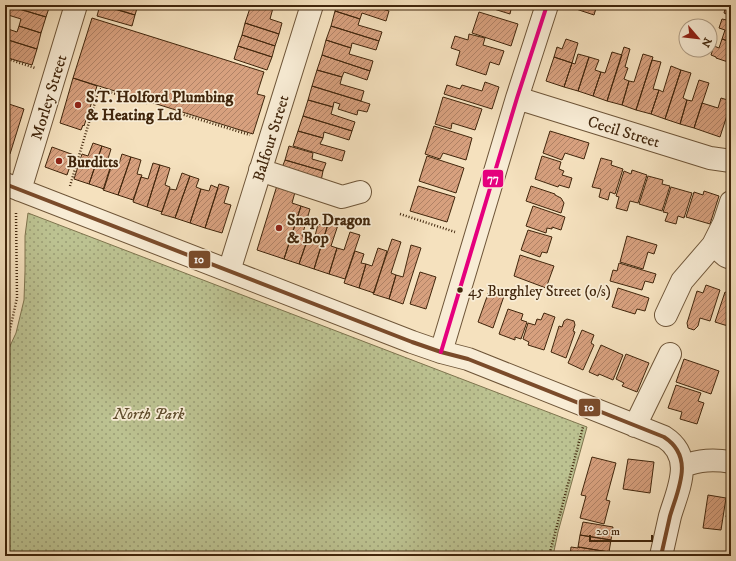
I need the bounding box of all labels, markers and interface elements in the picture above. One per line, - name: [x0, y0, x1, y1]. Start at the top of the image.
- north arrow: [678, 18, 718, 58]
- text: N: [698, 35, 714, 49]
- street label: Morley Street: [26, 52, 71, 142]
- place label: S.T. Holford Plumbing & Heating Ltd: [86, 87, 234, 125]
- street label: Balfour Street: [248, 93, 294, 184]
- marker: S.T. Holford Plumbing & Heating Ltd: [73, 100, 83, 110]
- street label: Cecil Street: [585, 112, 662, 152]
- place label: Burditts: [67, 152, 119, 172]
- marker: Burditts: [54, 156, 64, 166]
- line badge: 77: [482, 169, 504, 188]
- text: 77: [487, 172, 499, 186]
- place label: Snap Dragon & Bop: [287, 210, 371, 248]
- marker: Snap Dragon & Bop: [274, 223, 284, 233]
- line badge: 10: [188, 250, 211, 269]
- text: 10: [194, 253, 204, 267]
- place label: 45 Burghley Street (o/s): [468, 282, 611, 301]
- marker: 45 Burghley Street (o/s): [455, 285, 465, 295]
- line badge: 10: [578, 398, 601, 417]
- text: 10: [584, 401, 594, 415]
- park label: North Park: [112, 404, 185, 424]
- scale bar: [590, 517, 652, 543]
- text: 20 m: [596, 524, 620, 539]

